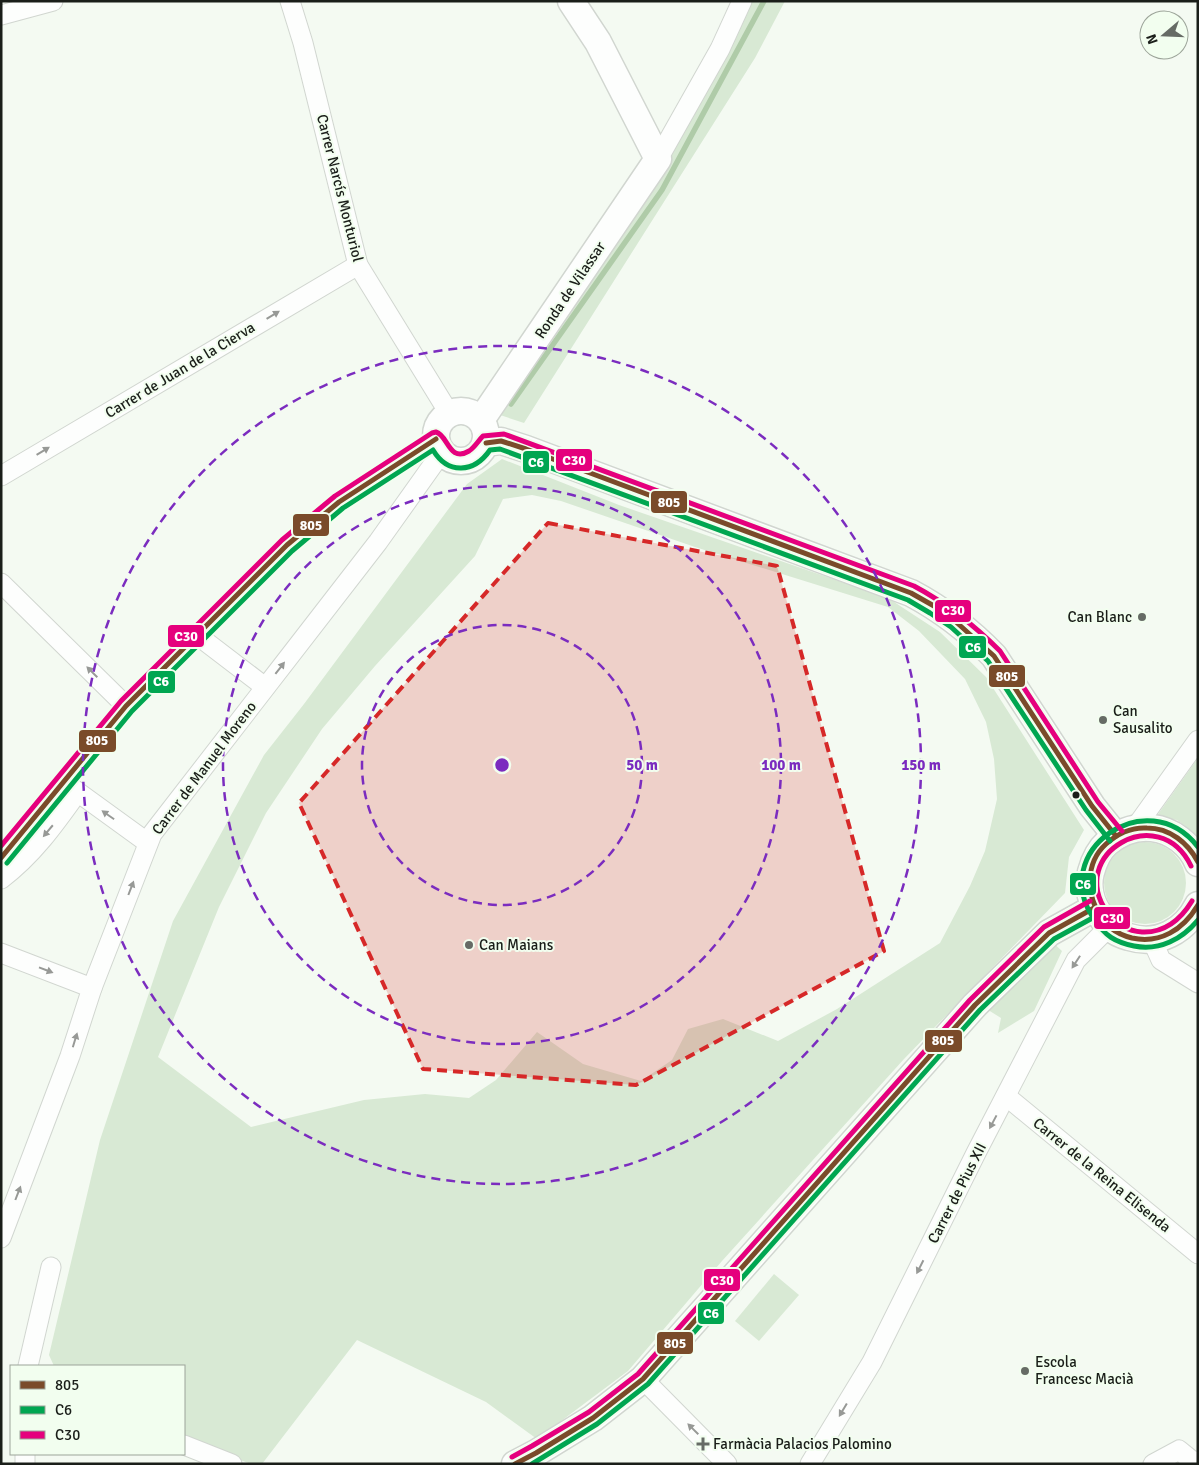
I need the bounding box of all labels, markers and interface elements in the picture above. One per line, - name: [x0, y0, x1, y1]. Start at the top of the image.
- north arrow: [1139, 10, 1189, 60]
- text: N: [1143, 32, 1162, 46]
- street label: Carrer Narcís Monturiol: [313, 112, 367, 264]
- street label: Ronda de Vilassar: [531, 238, 609, 342]
- one-way arrow: [267, 310, 280, 319]
- street label: Carrer de Juan de la Cierva: [102, 318, 258, 422]
- one-way arrow: [37, 447, 50, 456]
- line badge: C30: [555, 448, 593, 472]
- line badge: C6: [522, 450, 550, 474]
- text: C30: [562, 452, 586, 469]
- text: C6: [528, 454, 544, 471]
- line badge: 805: [650, 490, 688, 514]
- text: 805: [658, 494, 680, 511]
- line badge: 805: [292, 513, 330, 537]
- text: 805: [300, 517, 322, 534]
- line badge: C30: [934, 599, 972, 623]
- text: C30: [941, 602, 965, 619]
- place label: Can Blanc: [1068, 608, 1132, 626]
- marker: Can Blanc: [1136, 611, 1148, 623]
- line badge: C30: [167, 624, 205, 648]
- text: C30: [174, 628, 198, 645]
- line badge: C6: [958, 635, 987, 659]
- text: C6: [965, 639, 981, 656]
- one-way arrow: [274, 662, 285, 675]
- line badge: 805: [988, 664, 1026, 688]
- one-way arrow: [86, 666, 98, 678]
- text: 805: [996, 668, 1018, 685]
- line badge: C6: [147, 670, 176, 694]
- text: C6: [153, 673, 169, 690]
- street label: Carrer de Manuel Moreno: [148, 698, 260, 838]
- place label: Can Sausalito: [1113, 702, 1173, 737]
- marker: Can Sausalito: [1097, 714, 1109, 726]
- line badge: 805: [78, 729, 117, 753]
- text: 805: [86, 732, 108, 749]
- centre of rings: [493, 756, 511, 774]
- text: 50 m: [626, 756, 658, 774]
- text: 100 m: [761, 756, 801, 774]
- text: 150 m: [901, 756, 941, 774]
- unlabelled marker: [1071, 790, 1081, 800]
- one-way arrow: [101, 810, 115, 820]
- one-way arrow: [42, 825, 53, 838]
- line badge: C6: [1069, 872, 1097, 896]
- text: C6: [1075, 876, 1091, 893]
- one-way arrow: [127, 881, 135, 895]
- line badge: C30: [1093, 906, 1131, 930]
- text: C30: [1100, 910, 1124, 927]
- place label: Can Maians: [479, 936, 554, 954]
- marker: Can Maians: [463, 939, 475, 951]
- one-way arrow: [1071, 955, 1081, 969]
- one-way arrow: [39, 967, 54, 974]
- line badge: 805: [924, 1029, 963, 1053]
- text: 805: [932, 1032, 954, 1049]
- one-way arrow: [72, 1033, 79, 1048]
- one-way arrow: [989, 1114, 997, 1129]
- street label: Carrer de la Reina Elisenda: [1030, 1114, 1174, 1236]
- street label: Carrer de Pius XII: [924, 1140, 990, 1246]
- one-way arrow: [15, 1186, 23, 1200]
- one-way arrow: [916, 1260, 924, 1274]
- line badge: C30: [703, 1268, 741, 1292]
- text: C30: [710, 1272, 734, 1289]
- line badge: C6: [697, 1301, 725, 1325]
- text: C6: [703, 1305, 719, 1322]
- line badge: 805: [656, 1331, 694, 1355]
- text: 805: [664, 1335, 686, 1352]
- place label: Escola Francesc Macià: [1035, 1353, 1134, 1388]
- legend: [10, 1365, 185, 1455]
- marker: Escola Francesc Macià: [1019, 1365, 1031, 1377]
- text: 805: [55, 1376, 79, 1394]
- text: C6: [55, 1401, 72, 1419]
- one-way arrow: [838, 1403, 847, 1416]
- one-way arrow: [687, 1423, 699, 1435]
- text: C30: [55, 1426, 80, 1444]
- place label: Farmàcia Palacios Palomino: [713, 1435, 892, 1453]
- marker: Farmàcia Palacios Palomino: [697, 1438, 709, 1450]

